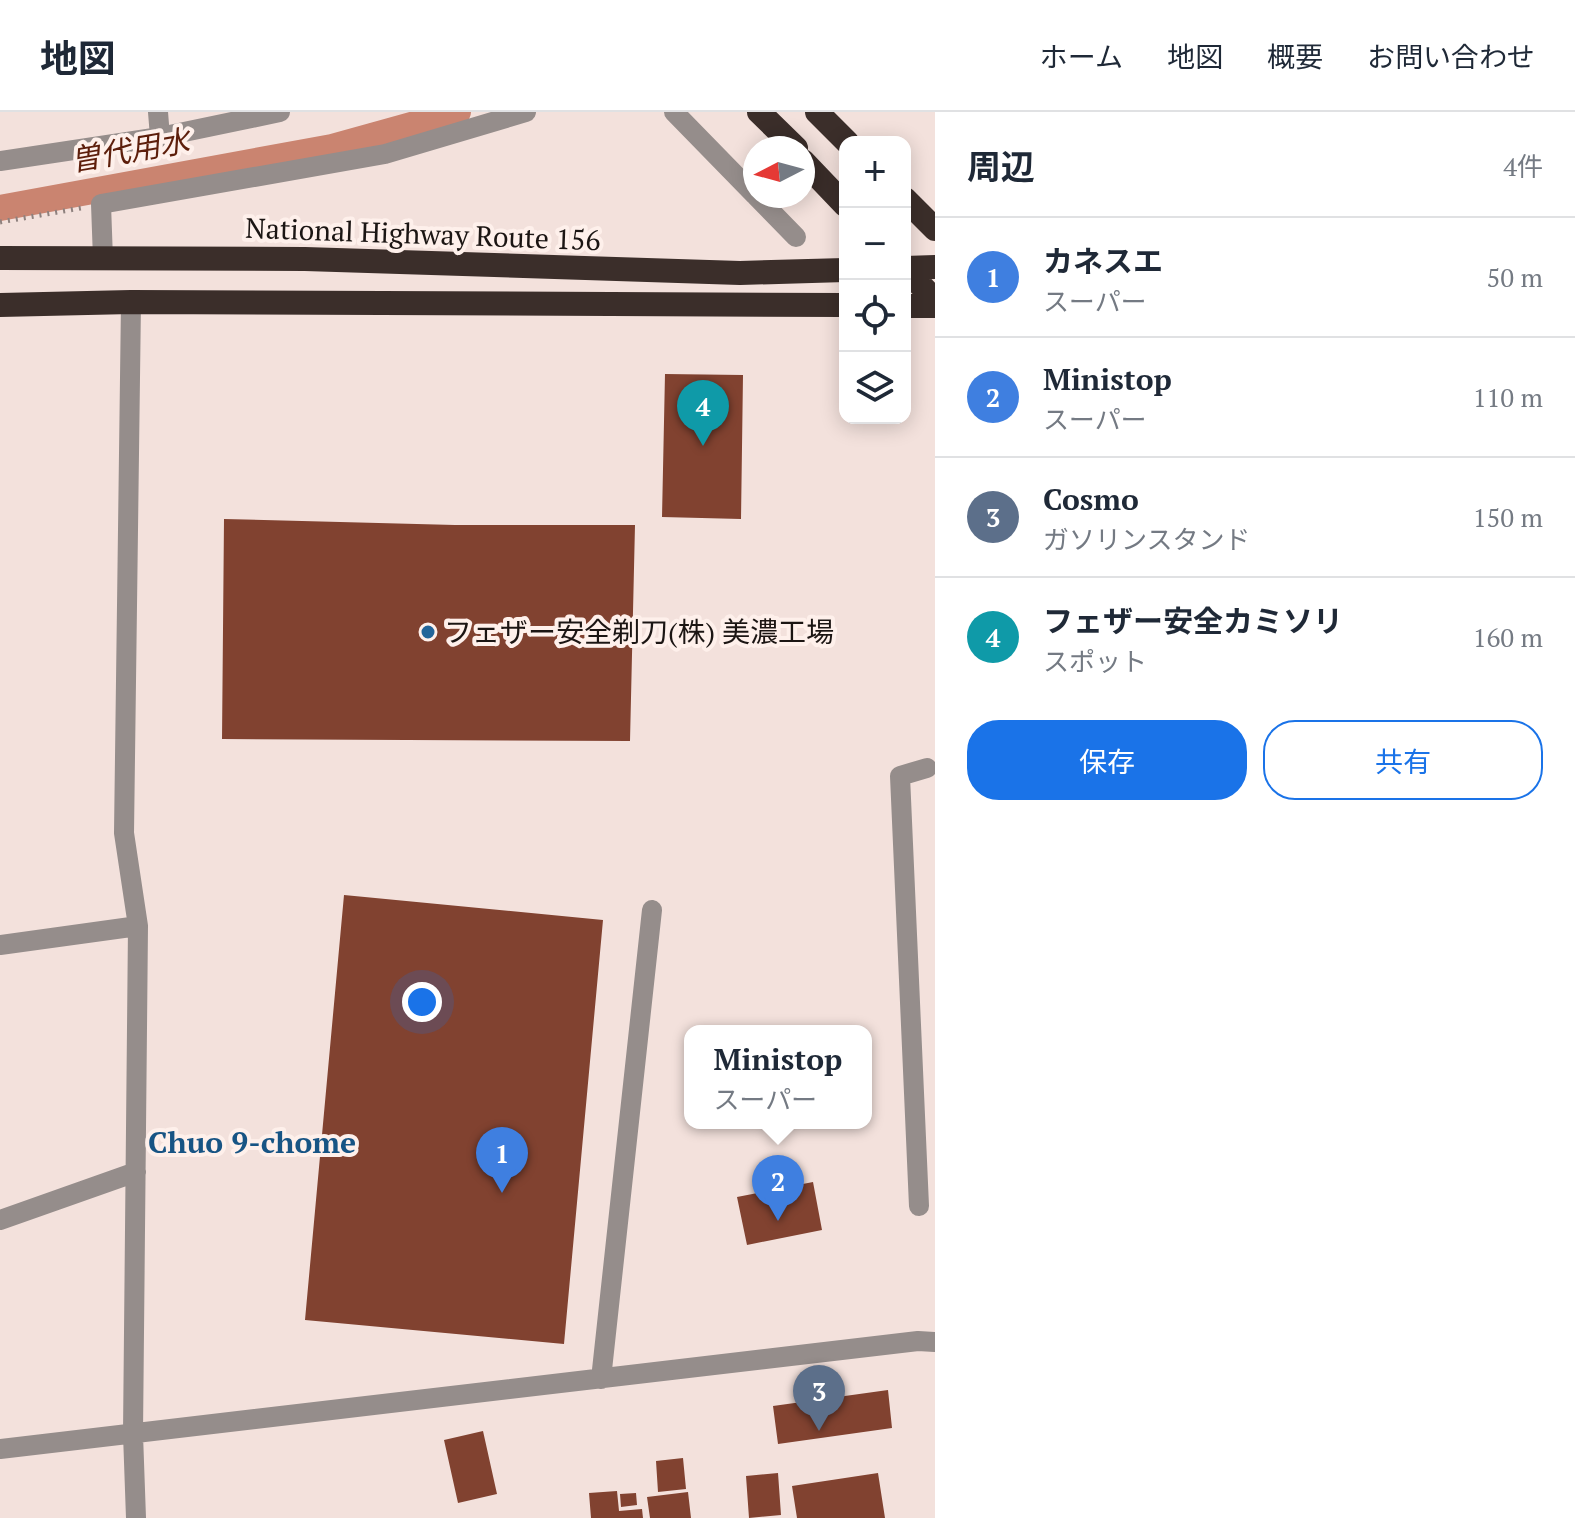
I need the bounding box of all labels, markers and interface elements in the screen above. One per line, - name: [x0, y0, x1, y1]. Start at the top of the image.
- text: 地図: [40, 33, 116, 83]
- text: ホーム: [1040, 38, 1123, 75]
- text: 地図: [1167, 38, 1223, 75]
- text: 概要: [1267, 38, 1323, 75]
- text: お問い合わせ: [1367, 38, 1535, 75]
- water label: 曽代用水: [67, 119, 195, 180]
- north arrow: [743, 136, 815, 208]
- map controls: [839, 136, 911, 424]
- button: +: [839, 136, 911, 208]
- text: 周辺: [967, 144, 1035, 189]
- text: 4件: [1503, 149, 1543, 183]
- button: −: [839, 208, 911, 280]
- street label: National Highway Route 156: [245, 209, 601, 258]
- text: カネスエ: [1043, 241, 1163, 281]
- text: 1: [986, 260, 1000, 294]
- text: 50 m: [1487, 260, 1543, 294]
- button: locate: [839, 280, 911, 352]
- text: スーパー: [1043, 284, 1147, 318]
- button: layers: [839, 352, 911, 424]
- text: Ministop: [1043, 359, 1172, 399]
- pin: 4: [677, 380, 729, 446]
- text: 2: [986, 380, 1000, 414]
- text: 110 m: [1473, 380, 1543, 414]
- text: スーパー: [1043, 402, 1147, 436]
- text: Cosmo: [1043, 479, 1139, 519]
- text: 3: [986, 500, 1000, 534]
- text: 150 m: [1473, 500, 1543, 534]
- text: ガソリンスタンド: [1043, 522, 1250, 556]
- text: フェザー安全カミソリ: [1043, 601, 1343, 641]
- place label: フェザー安全剃刀(株) 美濃工場: [444, 613, 834, 650]
- text: 4: [986, 620, 1000, 654]
- text: 160 m: [1473, 620, 1543, 654]
- marker: フェザー安全剃刀(株) 美濃工場: [419, 623, 437, 641]
- text: スポット: [1043, 644, 1147, 678]
- button: 保存: [967, 720, 1247, 800]
- button: 共有: [1263, 720, 1543, 800]
- your location: [402, 982, 442, 1022]
- popup: [684, 1025, 872, 1129]
- text: Ministop: [714, 1039, 842, 1079]
- text: スーパー: [714, 1082, 817, 1116]
- district label: Chuo 9-chome: [148, 1122, 356, 1162]
- pin: 1: [476, 1127, 528, 1193]
- pin: 2: [752, 1155, 804, 1221]
- pin: 3: [793, 1365, 845, 1431]

